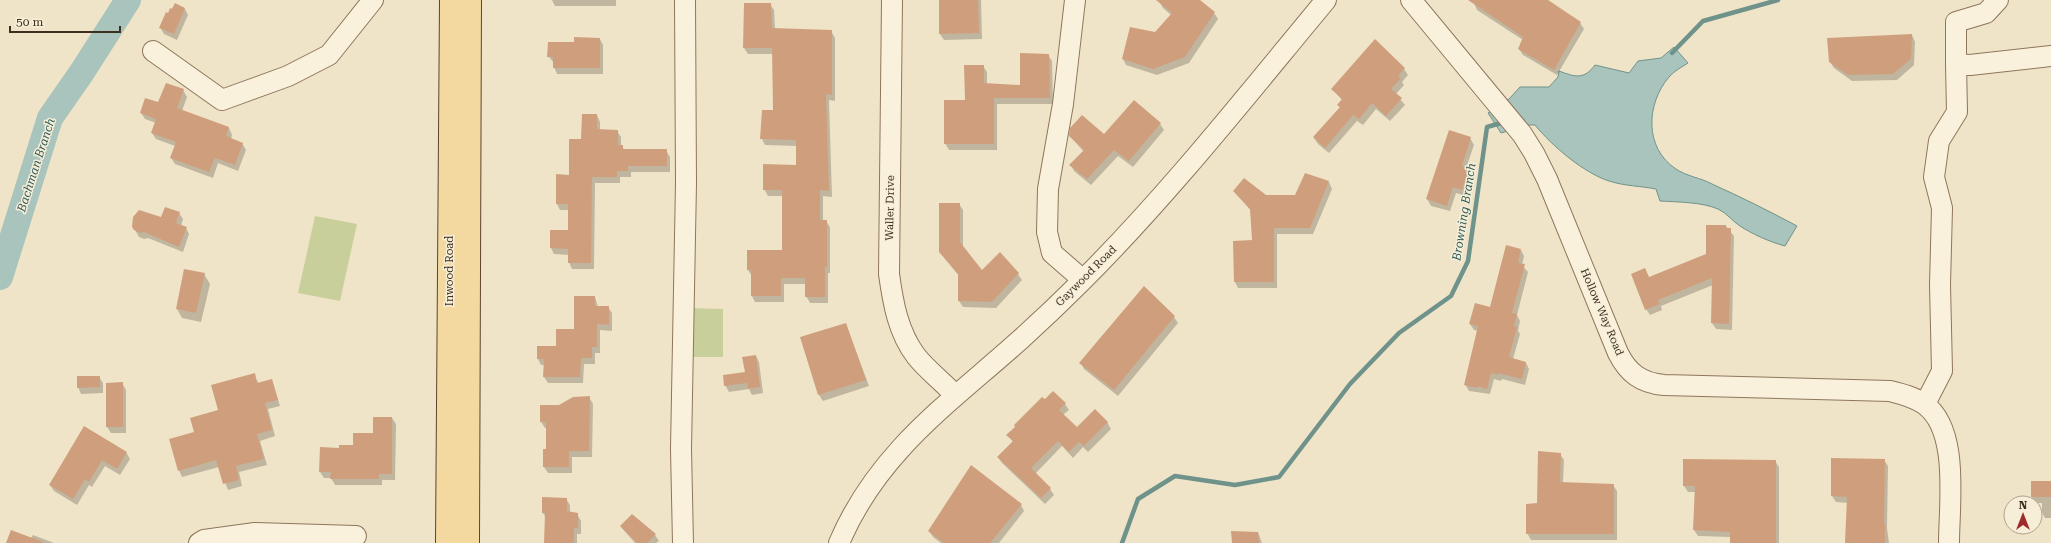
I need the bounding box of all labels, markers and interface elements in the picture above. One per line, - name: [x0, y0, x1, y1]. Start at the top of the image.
- scale bar: [10, 8, 120, 34]
- text: 50 m: [16, 15, 43, 29]
- water label: Bachman Branch: [14, 116, 58, 215]
- water label: Browning Branch: [1449, 162, 1479, 263]
- street label: Waller Drive: [883, 175, 897, 241]
- street label: Inwood Road: [443, 236, 456, 306]
- street label: Gaywood Road: [1053, 243, 1119, 309]
- street label: Hollow Way Road: [1578, 266, 1626, 358]
- north arrow: [2003, 495, 2043, 535]
- text: N: [2019, 499, 2028, 512]

